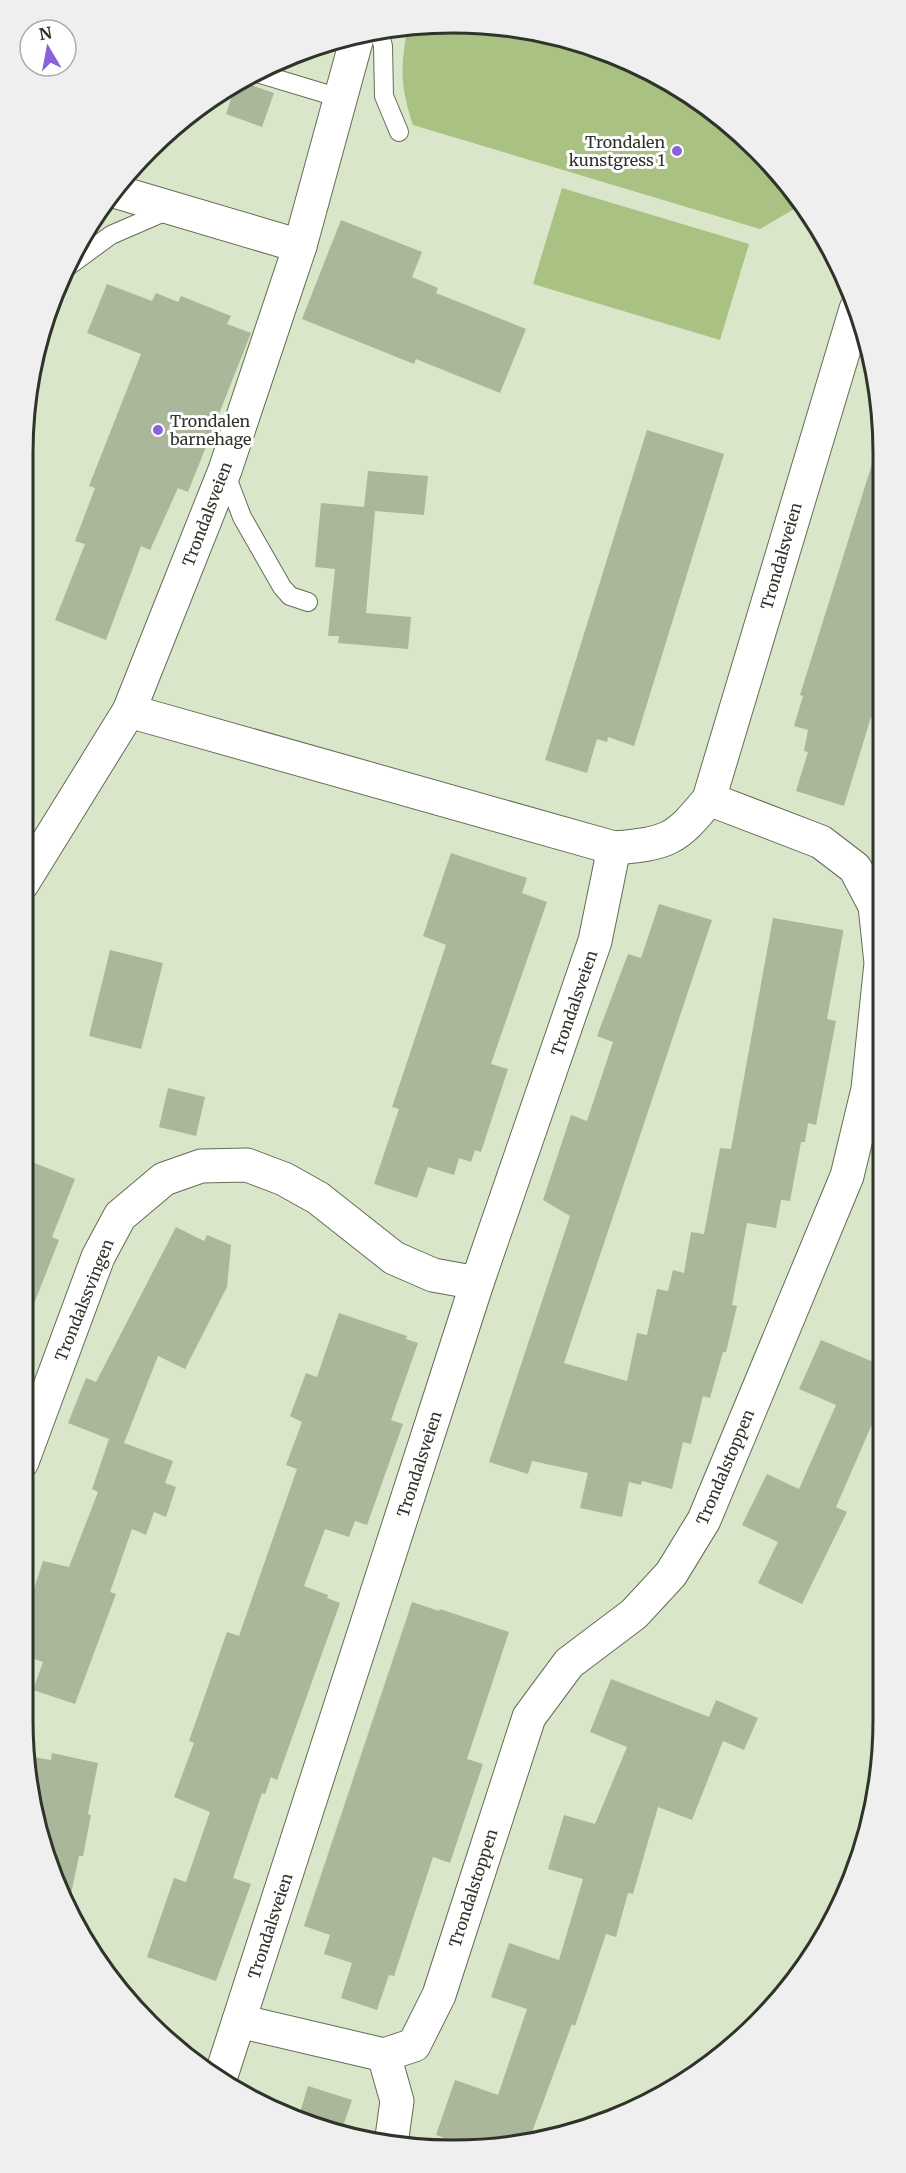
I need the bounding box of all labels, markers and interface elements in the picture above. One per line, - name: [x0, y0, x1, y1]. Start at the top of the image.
- north arrow: [18, 18, 78, 78]
- text: N: [37, 22, 54, 44]
- place label: Trondalen kunstgress 1: [569, 132, 665, 170]
- marker: Trondalen kunstgress 1: [670, 144, 684, 158]
- place label: Trondalen barnehage: [169, 411, 251, 449]
- marker: Trondalen barnehage: [151, 423, 165, 437]
- street label: Trondalsveien: [178, 459, 236, 569]
- street label: Trondalsveien: [756, 500, 806, 612]
- street label: Trondalsveien: [547, 947, 602, 1058]
- street label: Trondalssvingen: [50, 1236, 118, 1364]
- street label: Trondalstoppen: [692, 1406, 758, 1528]
- street label: Trondalsveien: [392, 1408, 446, 1520]
- street label: Trondalstoppen: [444, 1826, 502, 1950]
- street label: Trondalsveien: [243, 1870, 297, 1982]

